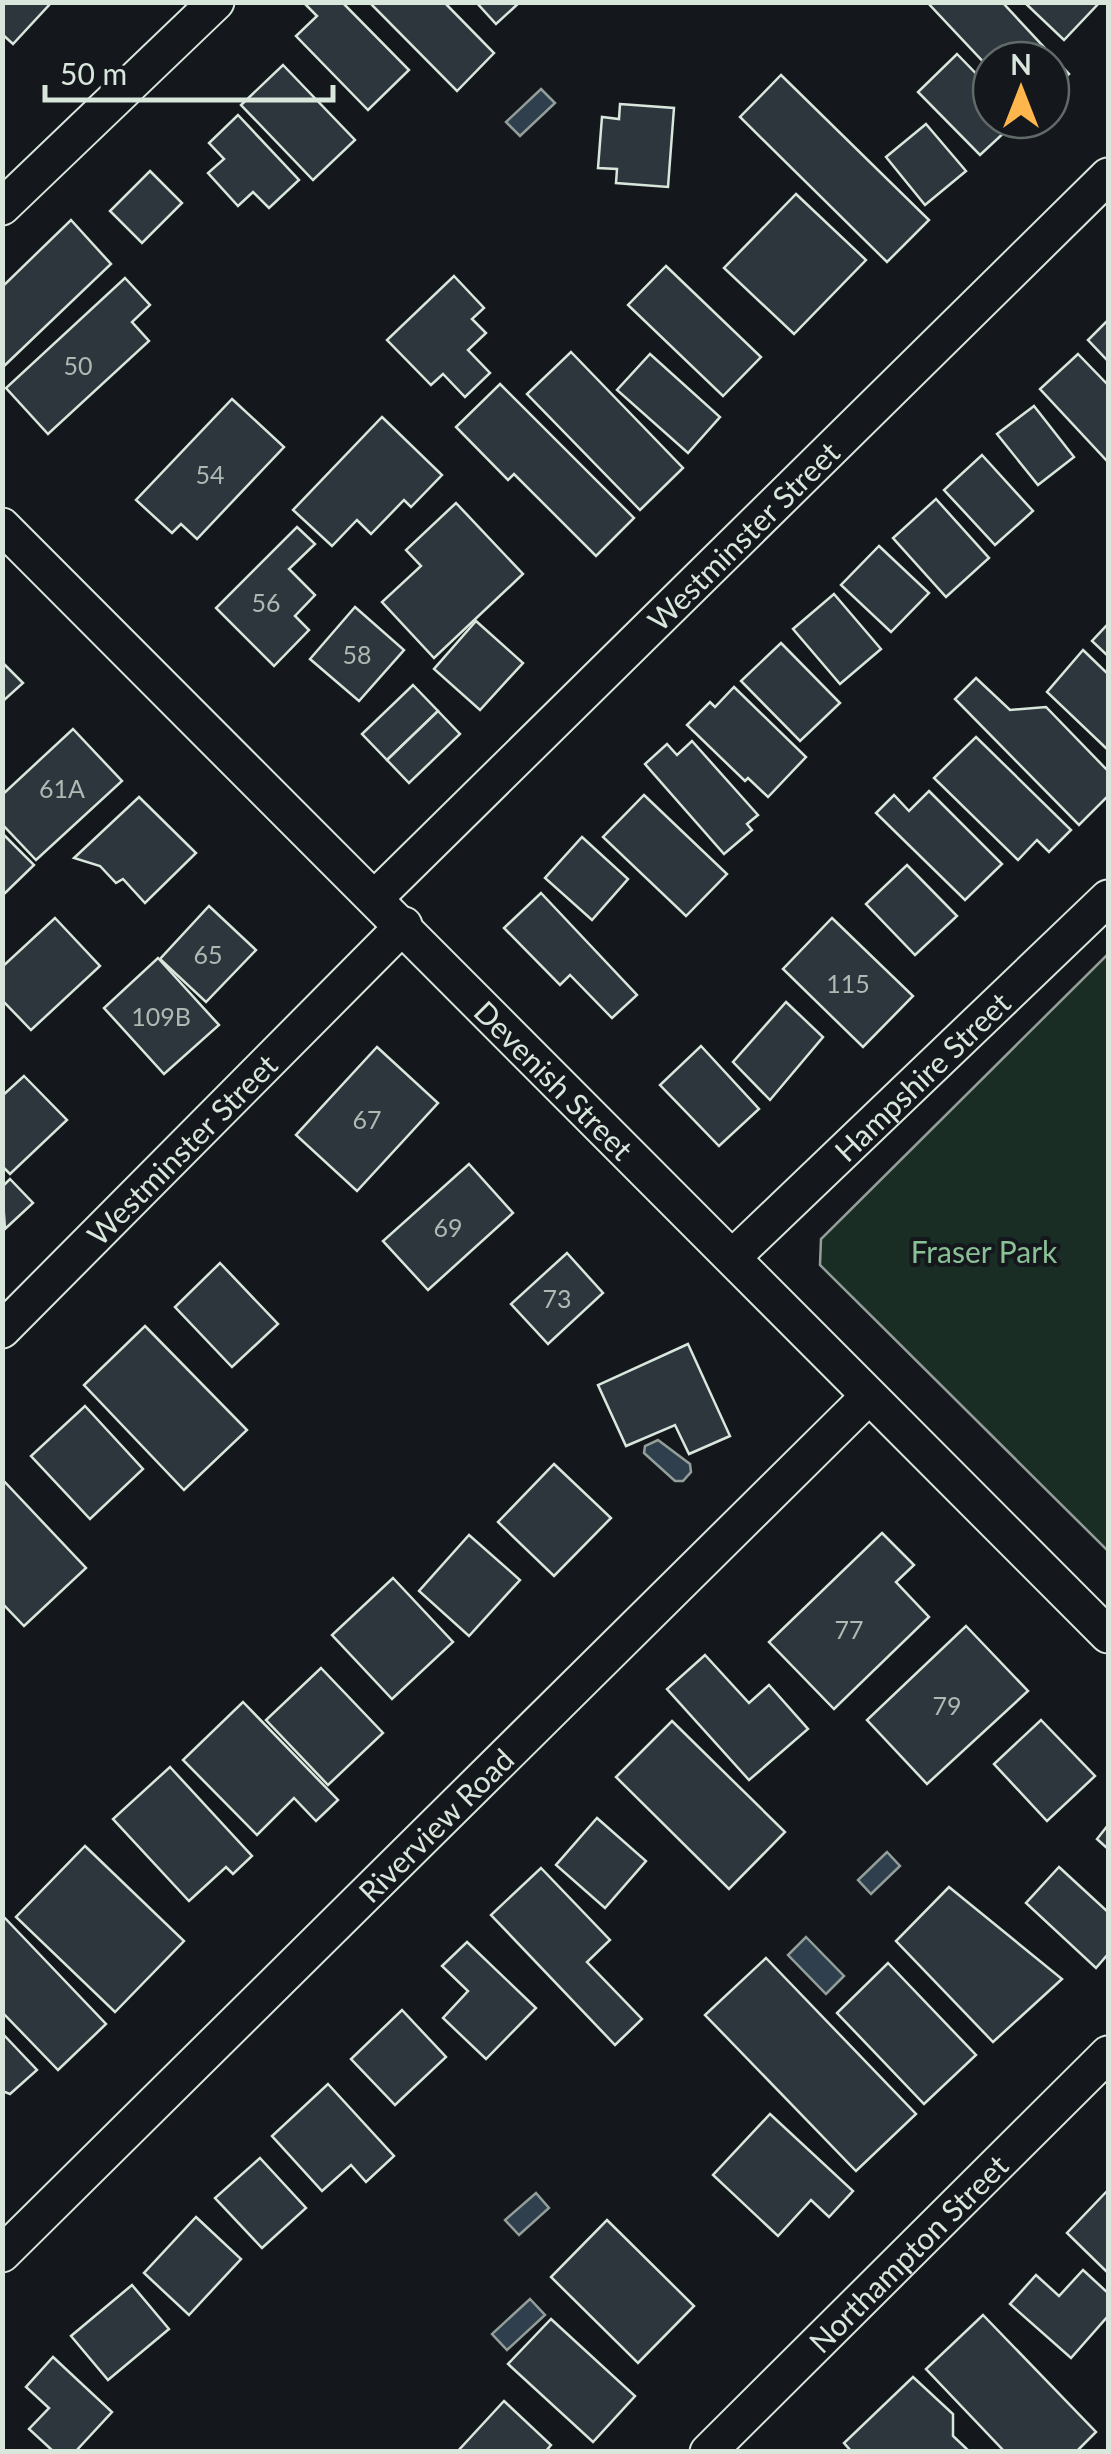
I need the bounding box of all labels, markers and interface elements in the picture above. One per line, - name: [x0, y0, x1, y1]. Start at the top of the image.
- scale bar: [45, 40, 332, 102]
- north arrow: [971, 40, 1071, 140]
- text: N: [1010, 47, 1032, 81]
- text: 50 m: [60, 55, 127, 91]
- house number: 50: [63, 350, 93, 380]
- street label: Westminster Street: [640, 433, 846, 638]
- house number: 54: [195, 459, 225, 489]
- house number: 56: [251, 587, 281, 617]
- house number: 58: [342, 639, 372, 669]
- house number: 61A: [39, 773, 85, 803]
- house number: 65: [193, 939, 223, 969]
- house number: 115: [826, 968, 870, 998]
- street label: Hampshire Street: [827, 984, 1017, 1168]
- street label: Devenish Street: [468, 993, 641, 1167]
- house number: 109B: [131, 1001, 191, 1031]
- street label: Westminster Street: [79, 1046, 284, 1252]
- house number: 67: [352, 1104, 382, 1134]
- house number: 69: [433, 1212, 463, 1242]
- park label: Fraser Park: [911, 1233, 1058, 1269]
- house number: 73: [542, 1283, 572, 1313]
- house number: 77: [834, 1614, 864, 1644]
- house number: 79: [932, 1690, 962, 1720]
- street label: Riverview Road: [351, 1741, 520, 1909]
- street label: Northampton Street: [801, 2147, 1015, 2359]

